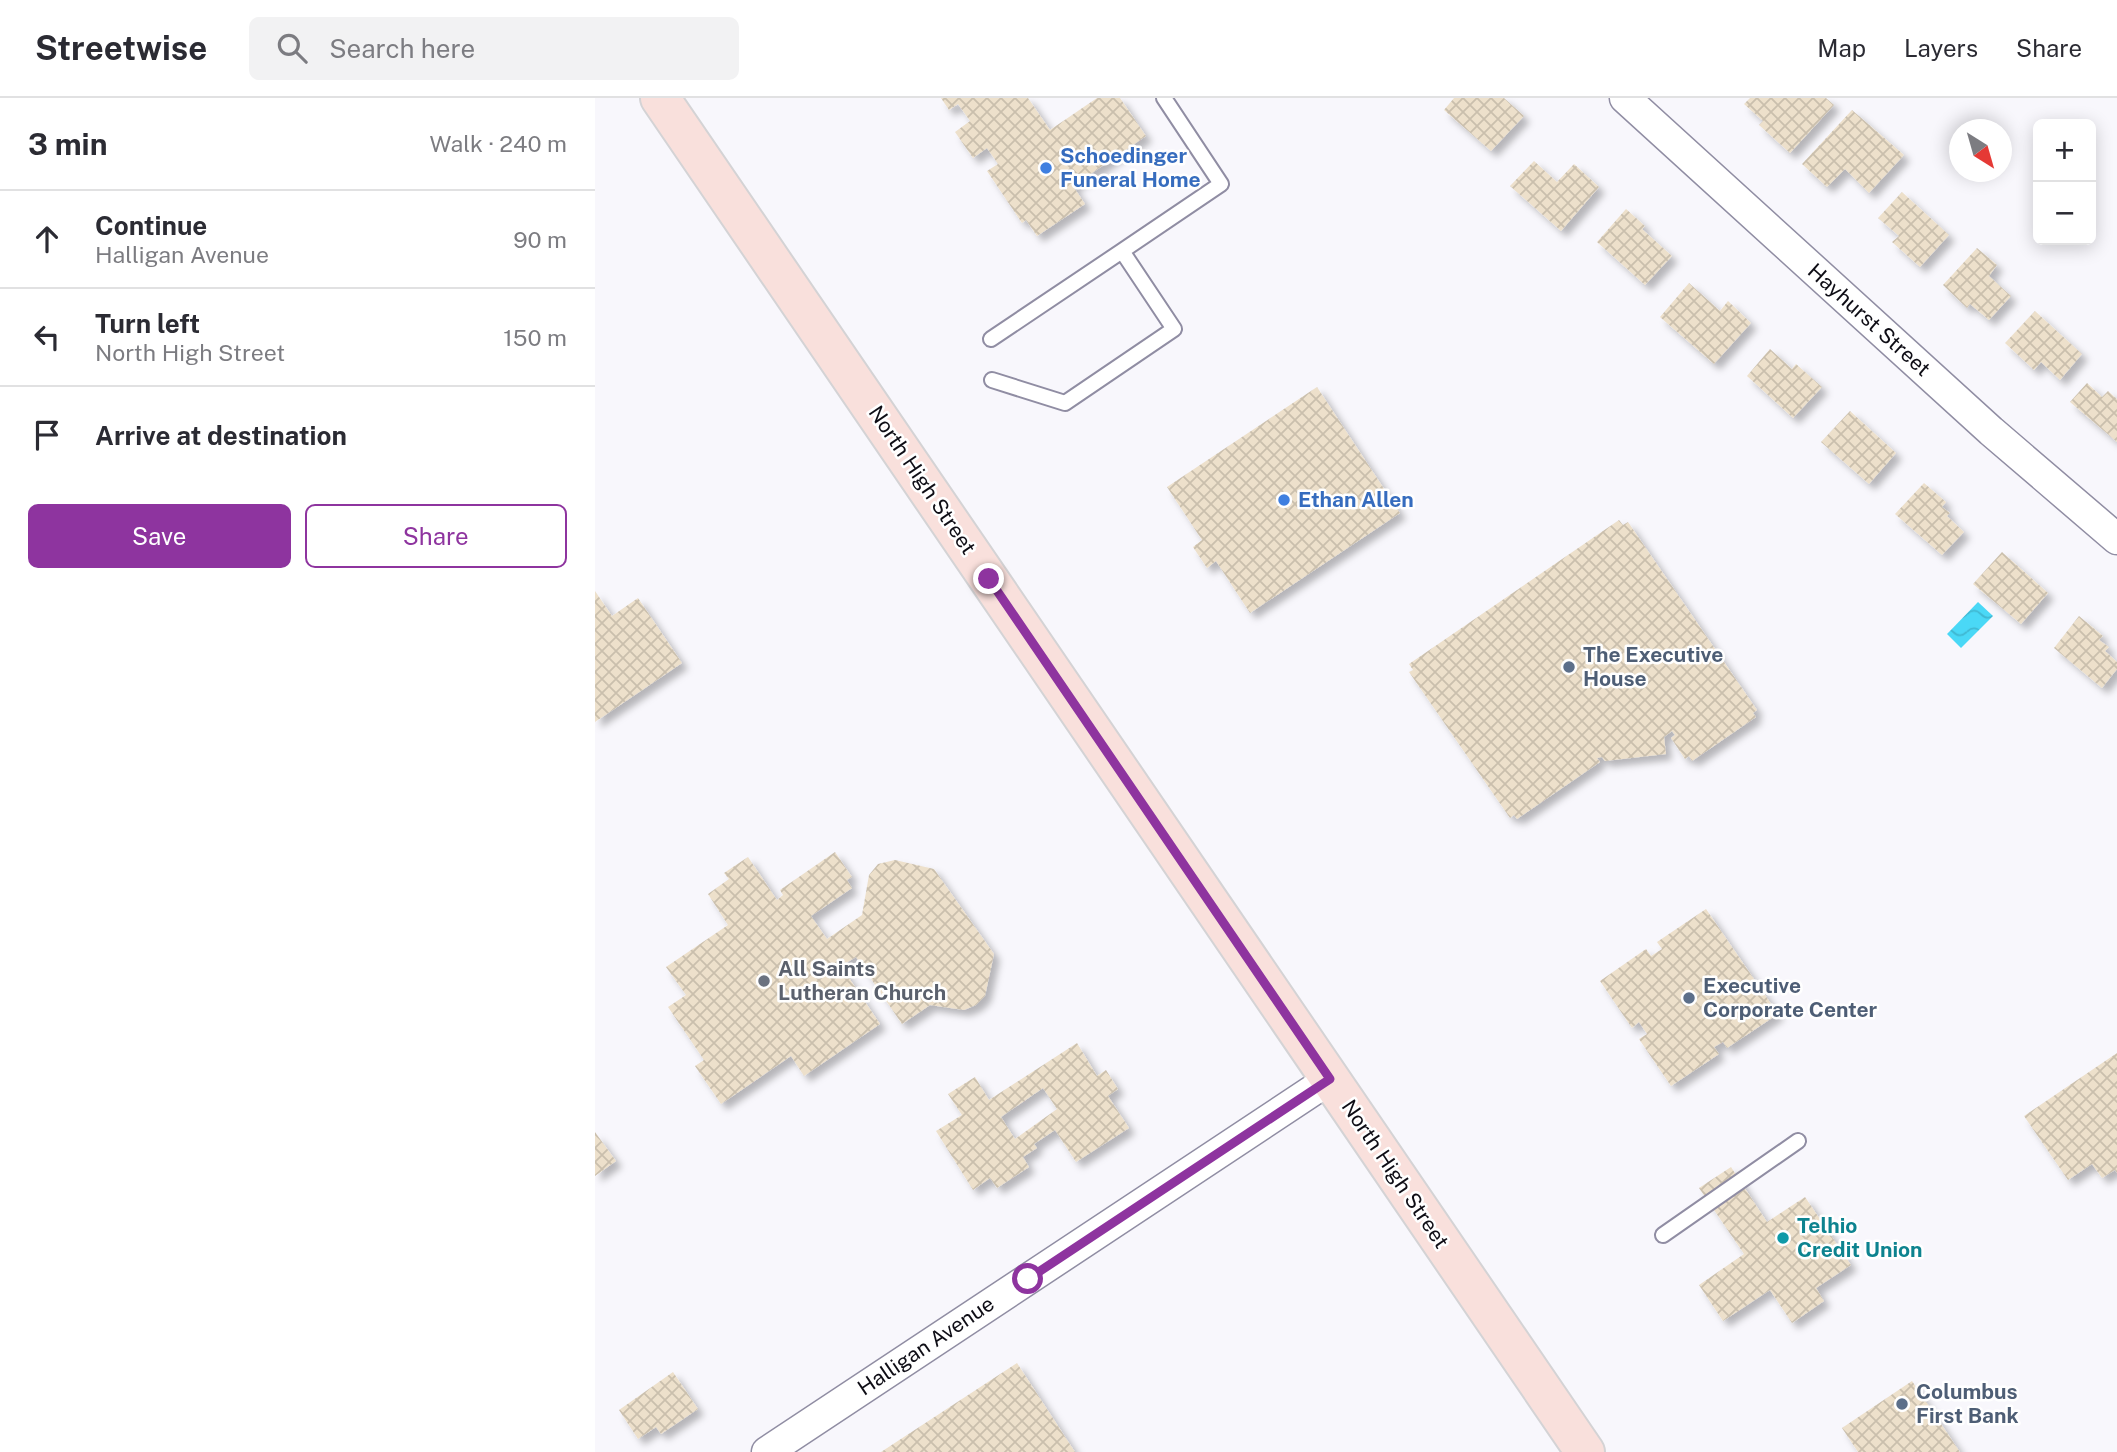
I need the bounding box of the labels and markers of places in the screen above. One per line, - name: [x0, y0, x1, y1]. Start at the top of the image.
- place label: Schoedinger Funeral Home: [1060, 143, 1201, 192]
- marker: Schoedinger Funeral Home: [1038, 160, 1054, 176]
- place label: Ethan Allen: [1298, 487, 1414, 512]
- marker: Ethan Allen: [1276, 492, 1292, 508]
- place label: The Executive House: [1583, 642, 1723, 691]
- marker: The Executive House: [1561, 659, 1577, 675]
- place label: All Saints Lutheran Church: [778, 956, 946, 1005]
- marker: All Saints Lutheran Church: [756, 973, 772, 989]
- place label: Executive Corporate Center: [1703, 973, 1878, 1022]
- marker: Executive Corporate Center: [1681, 990, 1697, 1006]
- place label: Telhio Credit Union: [1797, 1213, 1923, 1262]
- marker: Telhio Credit Union: [1775, 1230, 1791, 1246]
- place label: Columbus First Bank: [1916, 1379, 2019, 1428]
- marker: Columbus First Bank: [1894, 1396, 1910, 1412]

